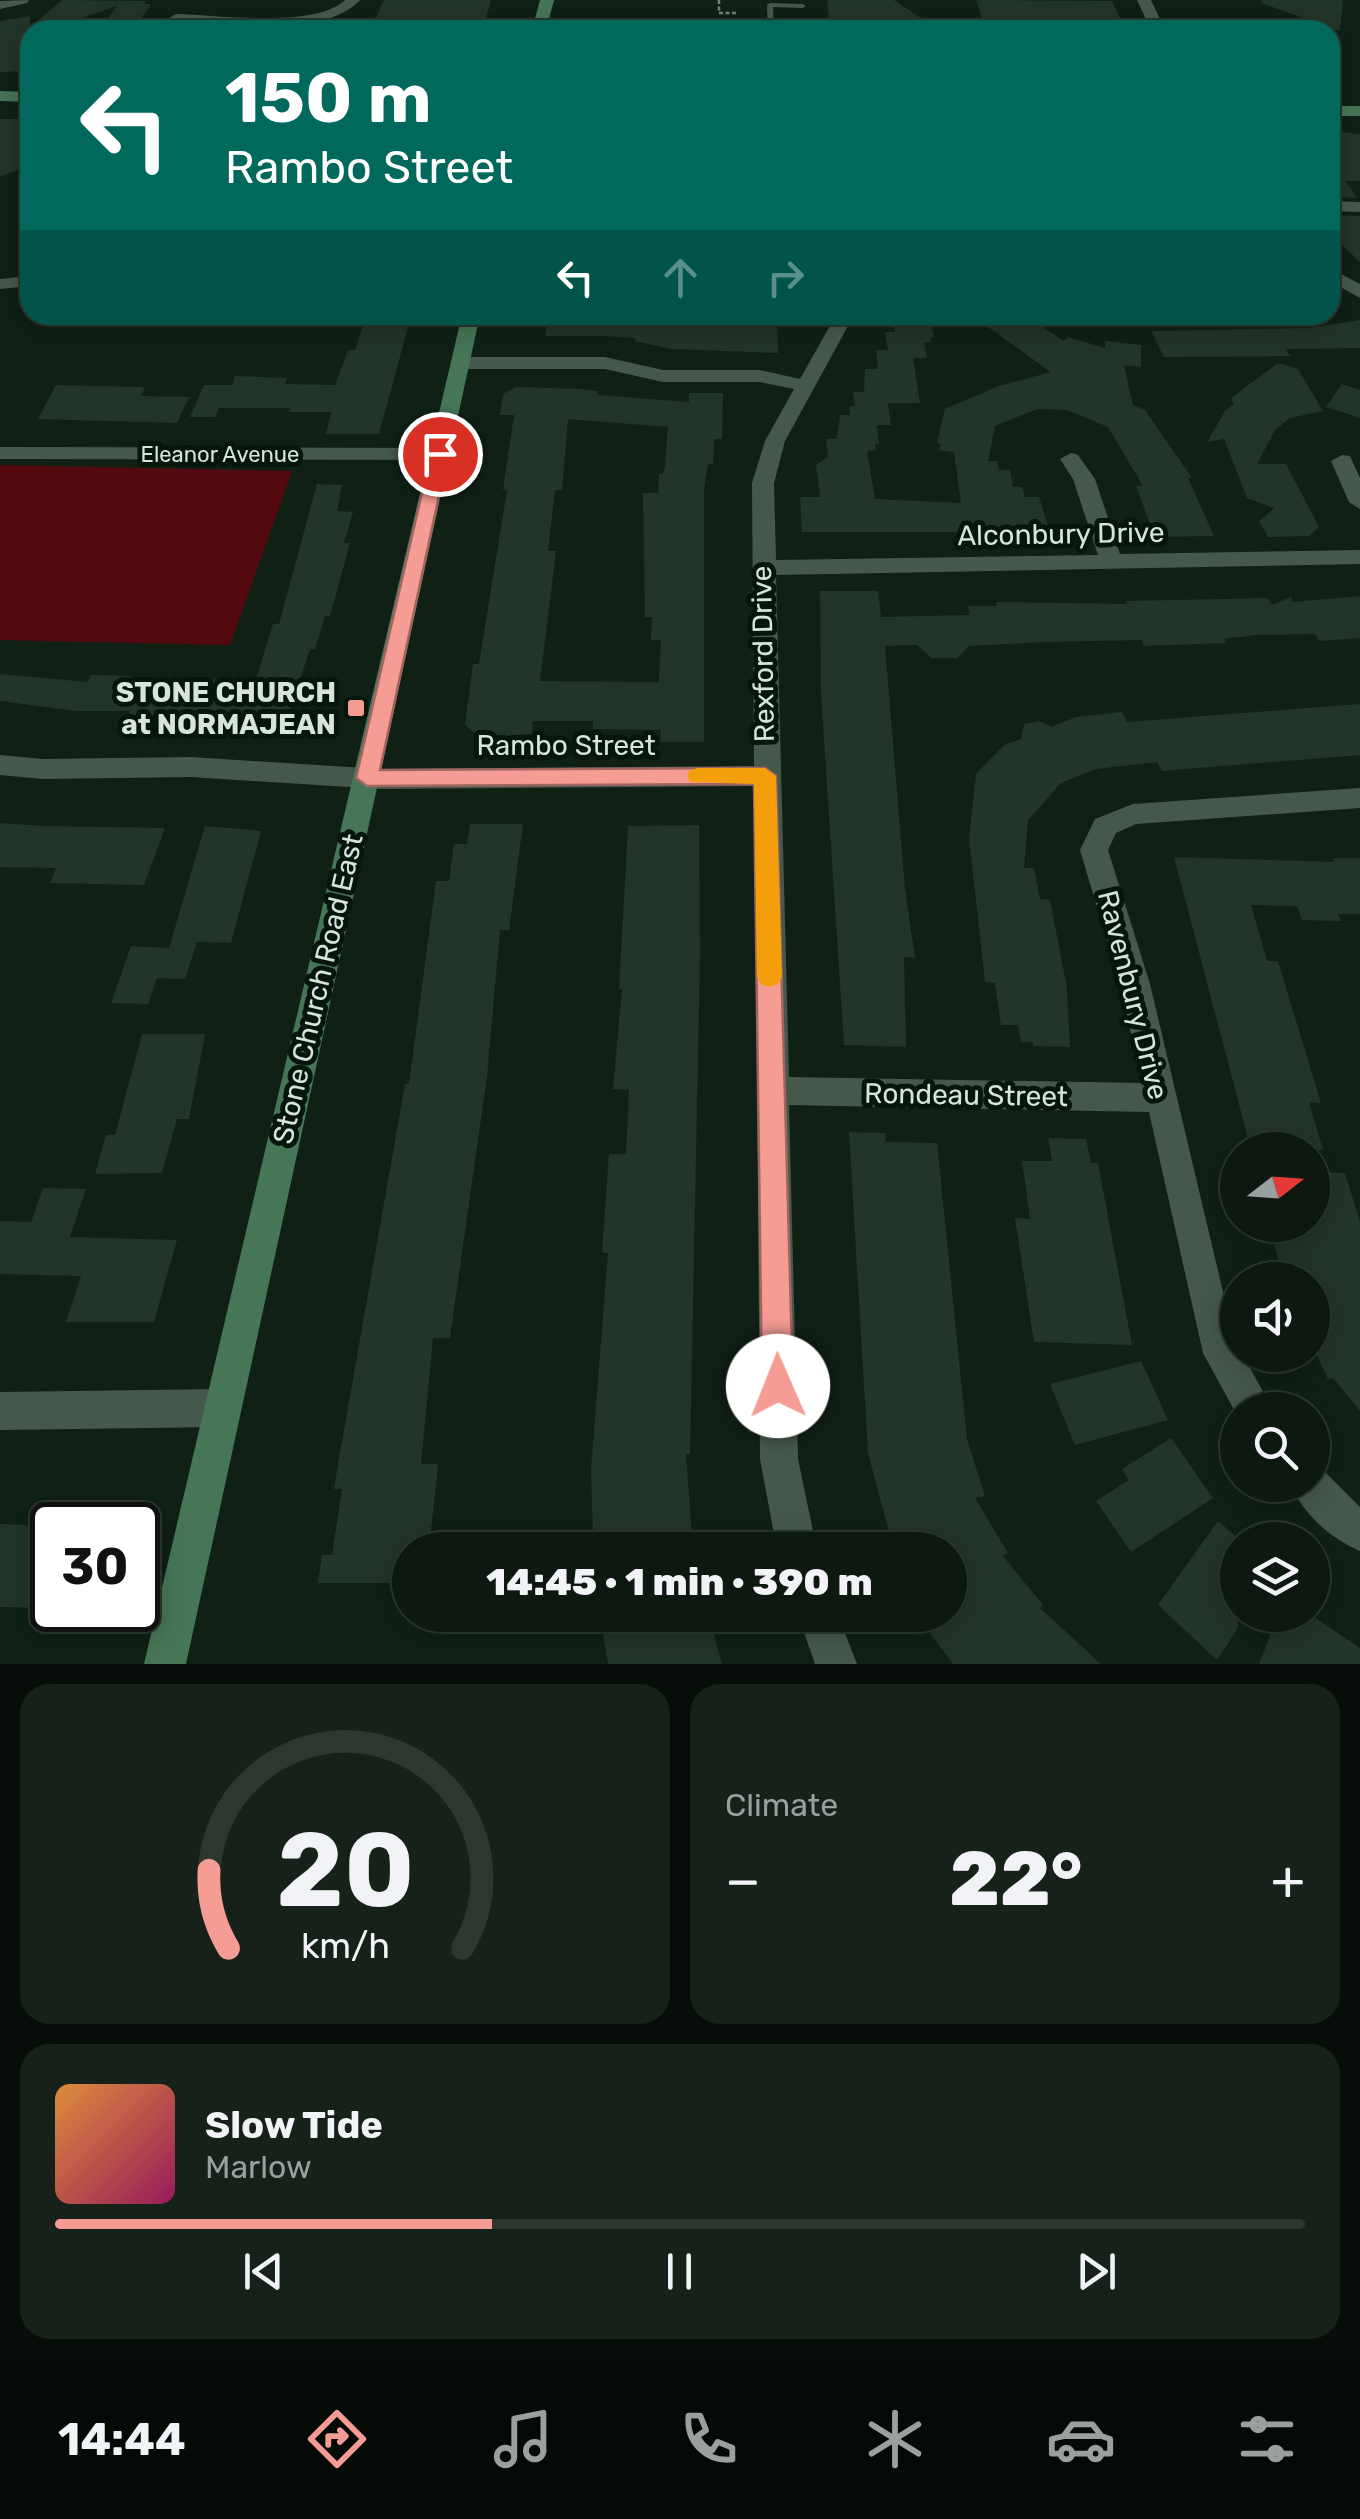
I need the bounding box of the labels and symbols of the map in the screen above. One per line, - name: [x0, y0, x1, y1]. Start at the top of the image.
- pin: [398, 412, 483, 497]
- street label: Eleanor Avenue: [141, 441, 299, 468]
- street label: Alconbury Drive: [957, 516, 1165, 552]
- street label: Rexford Drive: [745, 565, 781, 743]
- place label: STONE CHURCH at NORMAJEAN: [116, 676, 336, 741]
- marker: STONE CHURCH at NORMAJEAN: [345, 697, 367, 719]
- street label: Rambo Street: [476, 729, 656, 762]
- street label: Stone Church Road East: [266, 831, 370, 1147]
- street label: Ravenbury Drive: [1091, 887, 1175, 1103]
- street label: Rondeau Street: [864, 1077, 1068, 1113]
- north arrow: [1220, 1132, 1330, 1242]
- position arrow: [726, 1334, 830, 1438]
- speed limit sign: 30: [30, 1502, 160, 1632]

